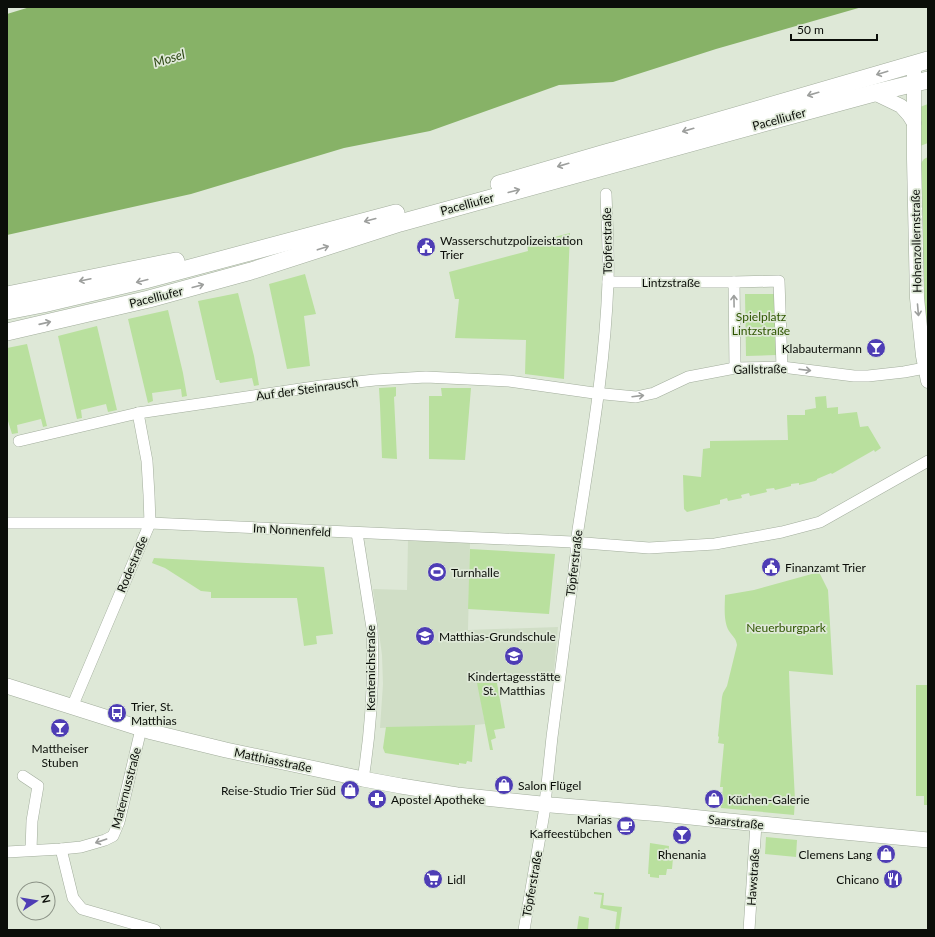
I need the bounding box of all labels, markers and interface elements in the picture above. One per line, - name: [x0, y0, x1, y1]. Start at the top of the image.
- scale bar: [791, 16, 877, 42]
- text: 50 m: [797, 22, 824, 37]
- water label: Mosel: [151, 46, 187, 70]
- one-way arrow: [876, 70, 889, 77]
- one-way arrow: [806, 90, 819, 98]
- street label: Pacelliufer: [751, 104, 808, 133]
- one-way arrow: [682, 127, 695, 134]
- one-way arrow: [556, 162, 569, 169]
- one-way arrow: [508, 187, 521, 194]
- street label: Pacelliufer: [439, 189, 496, 218]
- street label: Hohenzollernstraße: [908, 189, 924, 293]
- street label: Töpferstraße: [599, 207, 615, 275]
- one-way arrow: [364, 216, 377, 224]
- place label: Wasserschutzpolizeistation Trier: [440, 233, 583, 262]
- public building icon: Wasserschutzpolizeistation Trier: [415, 236, 437, 258]
- one-way arrow: [316, 244, 329, 251]
- street label: Lintzstraße: [642, 275, 700, 290]
- one-way arrow: [79, 276, 92, 284]
- one-way arrow: [136, 278, 149, 285]
- one-way arrow: [192, 282, 205, 289]
- street label: Pacelliufer: [128, 283, 185, 311]
- one-way arrow: [731, 295, 738, 308]
- one-way arrow: [915, 303, 922, 316]
- park label: Spielplatz Lintzstraße: [732, 309, 790, 338]
- one-way arrow: [38, 319, 51, 327]
- bar icon: Klabautermann: [865, 337, 887, 359]
- place label: Klabautermann: [782, 341, 862, 356]
- street label: Gallstraße: [733, 361, 787, 377]
- one-way arrow: [798, 366, 811, 374]
- street label: Auf der Steinrausch: [255, 374, 359, 404]
- one-way arrow: [631, 392, 644, 400]
- street label: Im Nonnenfeld: [253, 520, 331, 540]
- street label: Töpferstraße: [562, 529, 586, 597]
- street label: Rodestraße: [113, 533, 151, 595]
- public building icon: Finanzamt Trier: [760, 556, 782, 578]
- place label: Finanzamt Trier: [785, 560, 867, 575]
- sports icon: Turnhalle: [426, 561, 448, 583]
- place label: Turnhalle: [451, 565, 499, 580]
- park label: Neuerburgpark: [746, 620, 827, 635]
- street label: Kentenichstraße: [363, 625, 378, 711]
- school or university icon: Matthias-Grundschule: [414, 625, 436, 647]
- place label: Matthias-Grundschule: [439, 629, 556, 644]
- school or university icon: Kindertagesstätte St. Matthias: [503, 645, 525, 667]
- place label: Kindertagesstätte St. Matthias: [468, 669, 560, 698]
- place label: Trier, St. Matthias: [131, 699, 177, 728]
- bus stop icon: Trier, St. Matthias: [106, 702, 128, 724]
- bar icon: Mattheiser Stuben: [49, 717, 71, 739]
- place label: Mattheiser Stuben: [32, 741, 89, 770]
- street label: Matthiasstraße: [233, 744, 313, 776]
- street label: Maternusstraße: [108, 746, 144, 830]
- shop icon: Salon Flügel: [493, 774, 515, 796]
- place label: Salon Flügel: [518, 778, 581, 793]
- shop icon: Reise-Studio Trier Süd: [339, 779, 361, 801]
- place label: Reise-Studio Trier Süd: [221, 783, 336, 798]
- pharmacy icon: Apostel Apotheke: [366, 788, 388, 810]
- shop icon: Küchen-Galerie: [703, 788, 725, 810]
- place label: Apostel Apotheke: [391, 792, 485, 807]
- place label: Küchen-Galerie: [728, 792, 810, 807]
- place label: Marias Kaffeestübchen: [529, 812, 612, 841]
- street label: Saarstraße: [708, 812, 764, 832]
- cafe icon: Marias Kaffeestübchen: [615, 815, 637, 837]
- bar icon: Rhenania: [671, 824, 693, 846]
- one-way arrow: [96, 837, 108, 845]
- shop icon: Clemens Lang: [875, 843, 897, 865]
- place label: Rhenania: [658, 847, 706, 862]
- place label: Clemens Lang: [799, 847, 872, 862]
- street label: Hawstraße: [744, 848, 762, 906]
- street label: Töpferstraße: [519, 850, 545, 918]
- supermarket icon: Lidl: [422, 868, 444, 890]
- restaurant icon: Chicano: [882, 868, 904, 890]
- place label: Lidl: [447, 872, 466, 887]
- place label: Chicano: [836, 872, 879, 887]
- north arrow: [16, 881, 56, 921]
- text: N: [39, 893, 54, 904]

